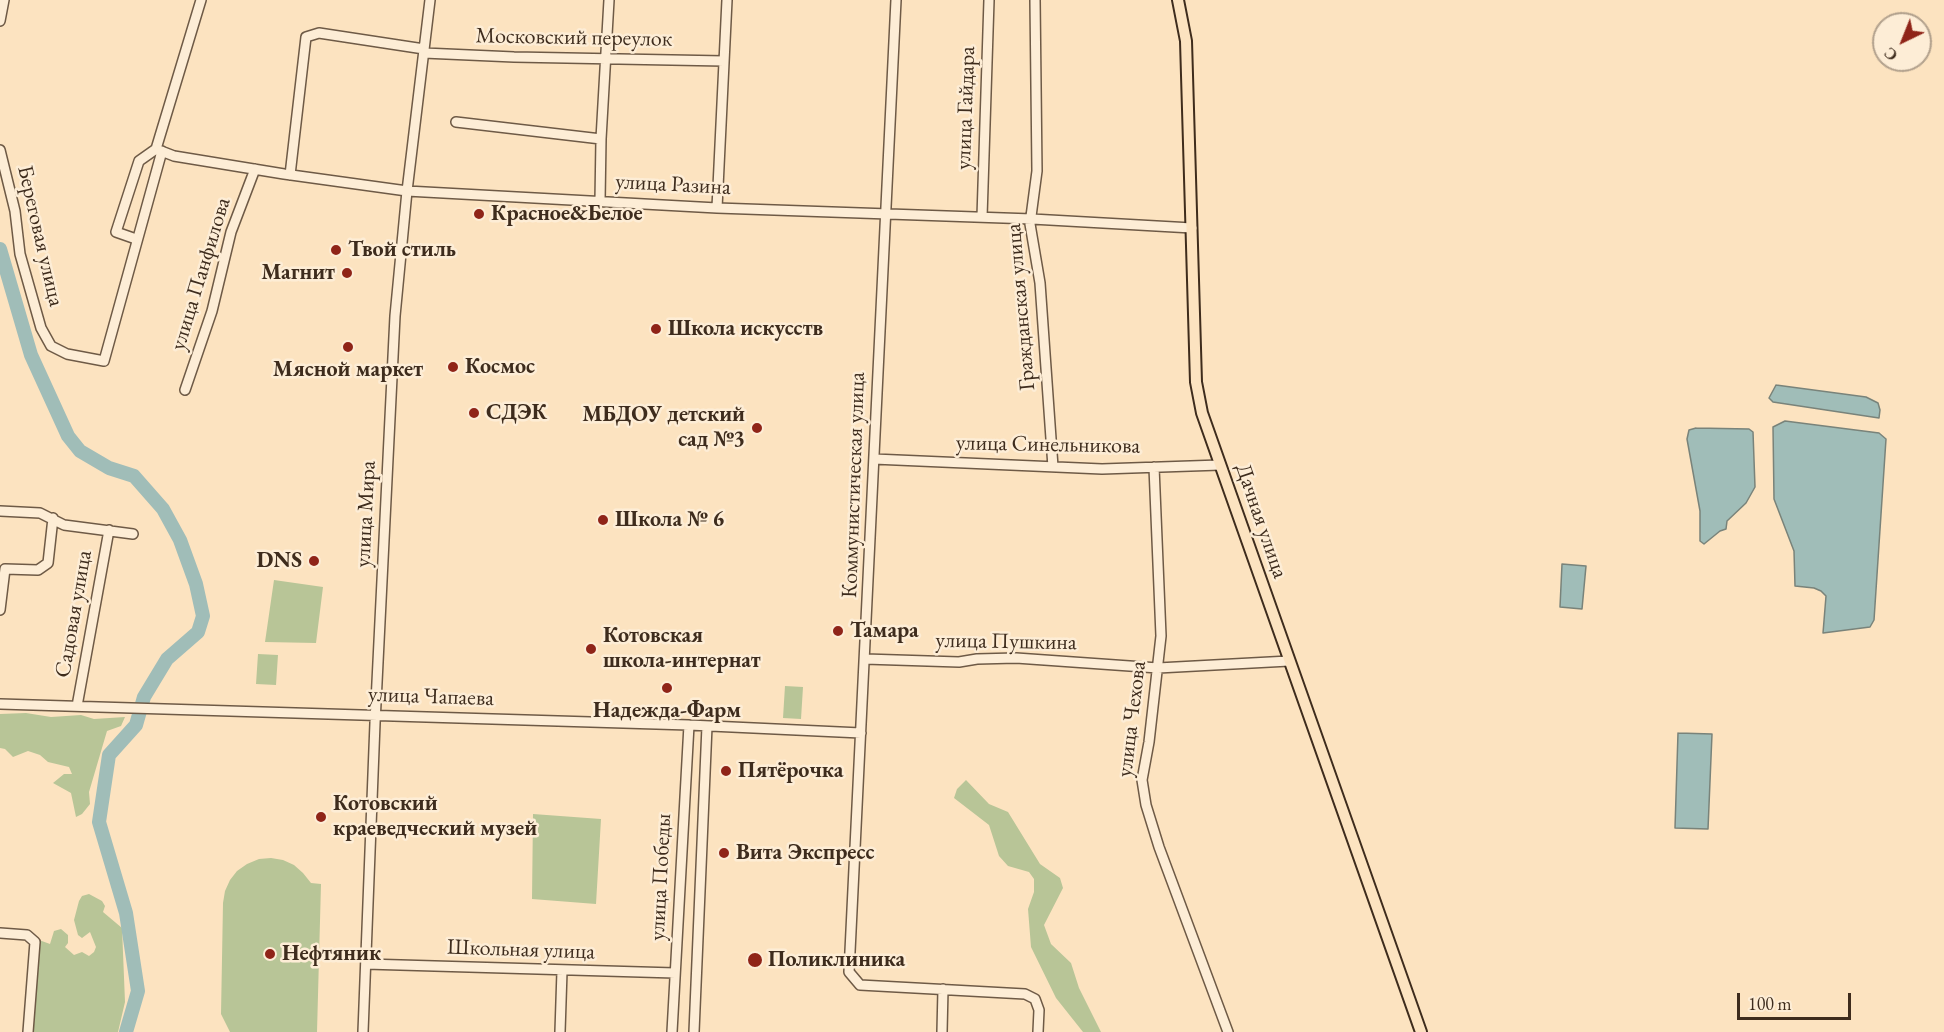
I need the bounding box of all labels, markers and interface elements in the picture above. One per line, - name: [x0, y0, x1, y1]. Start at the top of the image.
- north arrow: [1872, 12, 1932, 72]
- street label: Московский переулок: [475, 23, 673, 53]
- text: С: [1879, 43, 1902, 66]
- street label: улица Гайдара: [951, 46, 981, 170]
- street label: Береговая улица: [11, 163, 69, 309]
- street label: улица Разина: [615, 169, 731, 201]
- street label: улица Панфилова: [165, 194, 237, 354]
- place label: Красное&Белое: [491, 201, 643, 227]
- marker: Красное&Белое: [472, 207, 486, 221]
- street label: Гражданская улица: [1001, 222, 1041, 392]
- place label: Твой стиль: [348, 237, 456, 263]
- marker: Твой стиль: [329, 243, 343, 257]
- place label: Магнит: [261, 260, 335, 286]
- marker: Магнит: [340, 266, 354, 280]
- place label: Школа искусств: [668, 316, 823, 342]
- marker: Школа искусств: [649, 322, 663, 336]
- marker: Мясной маркет: [341, 340, 355, 354]
- place label: Космос: [465, 354, 535, 380]
- place label: Мясной маркет: [273, 357, 423, 383]
- marker: Космос: [446, 360, 460, 374]
- street label: Коммунистическая улица: [837, 372, 871, 598]
- place label: СДЭК: [486, 400, 547, 426]
- place label: МБДОУ детский сад №3: [582, 402, 745, 454]
- marker: СДЭК: [467, 406, 481, 420]
- marker: МБДОУ детский сад №3: [750, 421, 764, 435]
- street label: улица Синельникова: [956, 430, 1140, 460]
- street label: улица Мира: [350, 460, 382, 568]
- street label: Дачная улица: [1229, 460, 1293, 582]
- place label: Школа № 6: [615, 507, 724, 533]
- marker: Школа № 6: [596, 513, 610, 527]
- street label: Садовая улица: [50, 548, 98, 680]
- place label: DNS: [256, 548, 302, 574]
- marker: DNS: [307, 554, 321, 568]
- place label: Тамара: [850, 618, 919, 644]
- place label: Котовская школа-интернат: [603, 623, 761, 674]
- marker: Тамара: [831, 624, 845, 638]
- street label: улица Пушкина: [935, 628, 1077, 656]
- marker: Котовская школа-интернат: [584, 642, 598, 656]
- street label: улица Чехова: [1112, 659, 1152, 779]
- marker: Надежда-Фарм: [660, 681, 674, 695]
- street label: улица Чапаева: [368, 682, 494, 712]
- place label: Надежда-Фарм: [593, 698, 741, 724]
- place label: Пятёрочка: [738, 758, 843, 784]
- marker: Пятёрочка: [719, 764, 733, 778]
- place label: Котовский краеведческий музей: [333, 791, 537, 842]
- marker: Котовский краеведческий музей: [314, 810, 328, 824]
- street label: улица Победы: [644, 813, 678, 941]
- place label: Вита Экспресс: [736, 840, 874, 866]
- marker: Вита Экспресс: [717, 846, 731, 860]
- street label: Школьная улица: [447, 934, 595, 966]
- place label: Нефтяник: [282, 941, 381, 967]
- marker: Нефтяник: [263, 947, 277, 961]
- place label: Поликлиника: [768, 947, 905, 973]
- marker: Поликлиника: [746, 951, 764, 969]
- scale bar: [1740, 981, 1854, 1019]
- text: 100 m: [1748, 992, 1792, 1015]

